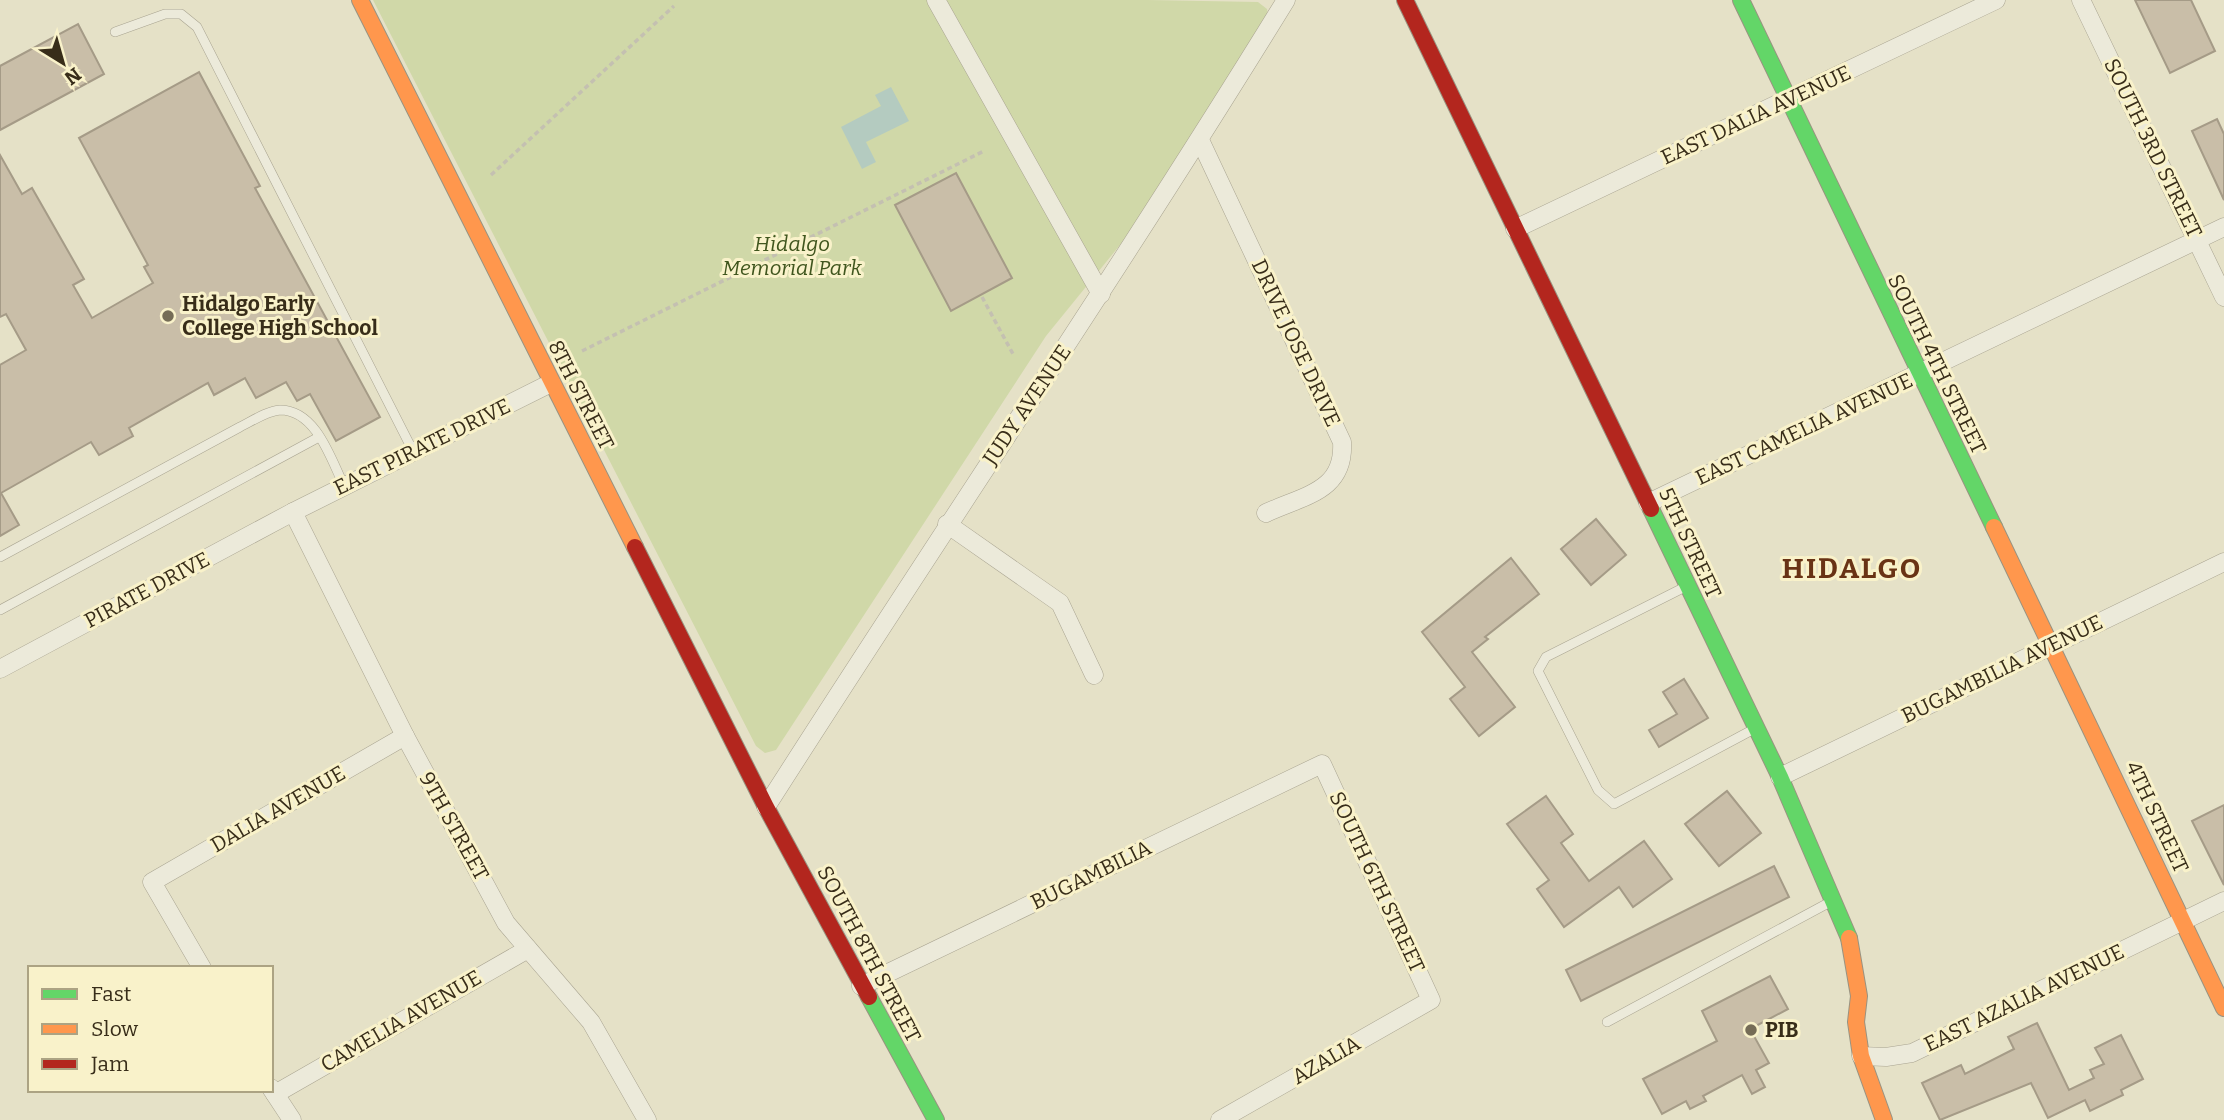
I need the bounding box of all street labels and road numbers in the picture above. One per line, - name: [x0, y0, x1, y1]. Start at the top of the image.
- street label: SOUTH 3RD STREET: [2098, 54, 2208, 242]
- street label: EAST DALIA AVENUE: [1657, 60, 1855, 170]
- street label: DRIVE JOSE DRIVE: [1246, 255, 1346, 431]
- street label: SOUTH 4TH STREET: [1882, 270, 1992, 458]
- street label: 8TH STREET: [542, 336, 620, 454]
- street label: JUDY AVENUE: [977, 340, 1077, 471]
- street label: EAST CAMELIA AVENUE: [1691, 367, 1917, 491]
- street label: EAST PIRATE DRIVE: [329, 393, 515, 501]
- street label: 5TH STREET: [1653, 484, 1727, 602]
- street label: PIRATE DRIVE: [80, 546, 214, 634]
- street label: BUGAMBILIA AVENUE: [1897, 609, 2107, 729]
- street label: 4TH STREET: [2120, 757, 2194, 877]
- street label: DALIA AVENUE: [206, 760, 350, 858]
- street label: 9TH STREET: [414, 767, 494, 885]
- street label: SOUTH 6TH STREET: [1324, 787, 1430, 977]
- street label: BUGAMBILIA: [1026, 835, 1156, 915]
- street label: SOUTH 8TH STREET: [811, 861, 927, 1047]
- street label: EAST AZALIA AVENUE: [1920, 938, 2128, 1058]
- street label: CAMELIA AVENUE: [316, 964, 486, 1078]
- street label: AZALIA: [1287, 1030, 1365, 1090]

